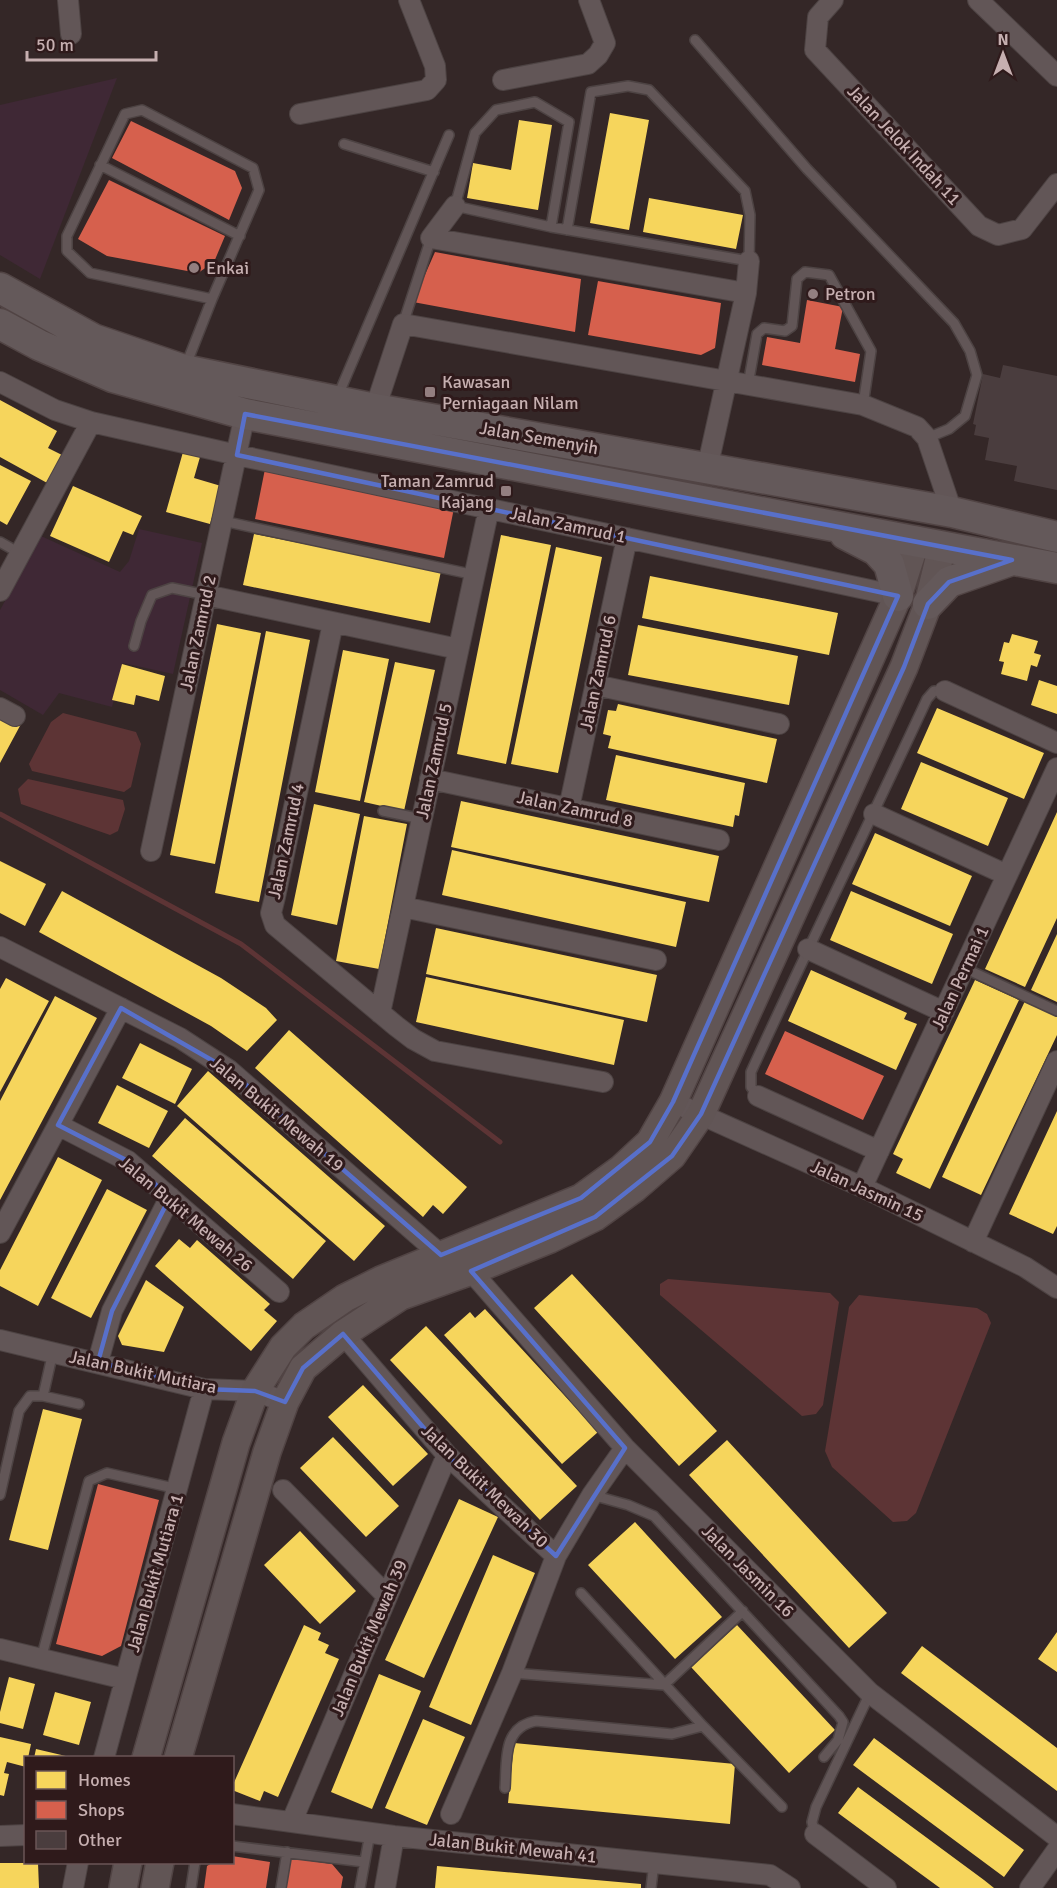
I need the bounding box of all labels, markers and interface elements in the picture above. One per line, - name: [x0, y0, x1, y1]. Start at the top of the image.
- scale bar: [27, 24, 156, 62]
- north arrow: [973, 24, 1033, 84]
- text: N: [997, 30, 1009, 50]
- text: 50 m: [36, 34, 74, 56]
- street label: Jalan Jelok Indah 11: [843, 80, 965, 210]
- place label: Enkai: [206, 257, 249, 279]
- marker: Enkai: [187, 261, 201, 275]
- place label: Petron: [825, 283, 876, 305]
- marker: Petron: [806, 287, 820, 301]
- place label: Kawasan Perniagaan Nilam: [442, 371, 579, 414]
- marker: Kawasan Perniagaan Nilam: [423, 385, 437, 399]
- street label: Jalan Semenyih: [478, 417, 600, 459]
- place label: Taman Zamrud Kajang: [381, 470, 494, 513]
- marker: Taman Zamrud Kajang: [499, 484, 513, 498]
- street label: Jalan Zamrud 1: [508, 502, 628, 548]
- street label: Jalan Zamrud 2: [175, 573, 221, 693]
- street label: Jalan Zamrud 6: [575, 613, 621, 733]
- street label: Jalan Zamrud 5: [411, 701, 457, 821]
- street label: Jalan Zamrud 4: [263, 781, 309, 901]
- street label: Jalan Zamrud 8: [515, 786, 635, 832]
- street label: Jalan Permai 1: [926, 922, 994, 1034]
- street label: Jalan Bukit Mewah 19: [206, 1052, 348, 1176]
- street label: Jalan Bukit Mewah 26: [115, 1152, 257, 1276]
- street label: Jalan Jasmin 15: [807, 1155, 927, 1227]
- street label: Jalan Bukit Mutiara: [67, 1346, 219, 1398]
- street label: Jalan Bukit Mewah 30: [417, 1420, 553, 1552]
- street label: Jalan Bukit Mutiara 1: [122, 1491, 188, 1655]
- street label: Jalan Jasmin 16: [697, 1520, 799, 1622]
- street label: Jalan Bukit Mewah 39: [326, 1556, 412, 1720]
- legend: [24, 1756, 234, 1864]
- text: Homes: [78, 1769, 131, 1791]
- text: Shops: [78, 1799, 125, 1821]
- street label: Jalan Bukit Mewah 41: [428, 1828, 598, 1868]
- text: Other: [78, 1829, 122, 1851]

